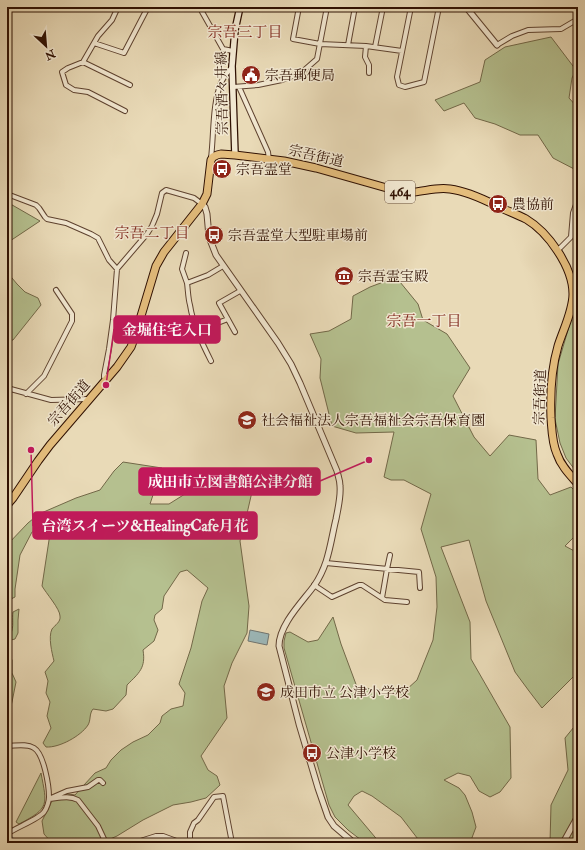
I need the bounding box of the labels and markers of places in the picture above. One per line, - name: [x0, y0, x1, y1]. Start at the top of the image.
- public building icon: 宗吾郵便局: [240, 64, 262, 86]
- place label: 宗吾郵便局: [265, 67, 335, 84]
- bus stop icon: 宗吾霊堂: [211, 158, 233, 180]
- place label: 宗吾霊堂: [236, 161, 292, 178]
- bus stop icon: 農協前: [487, 193, 509, 215]
- place label: 農協前: [512, 196, 554, 213]
- bus stop icon: 宗吾霊堂大型駐車場前: [203, 224, 225, 246]
- place label: 宗吾霊堂大型駐車場前: [228, 227, 368, 244]
- museum icon: 宗吾霊宝殿: [333, 265, 355, 287]
- place label: 宗吾霊宝殿: [358, 268, 428, 285]
- callout: 金堀住宅入口: [114, 316, 220, 343]
- school or university icon: 社会福祉法人宗吾福祉会宗吾保育園: [236, 409, 258, 431]
- place label: 社会福祉法人宗吾福祉会宗吾保育園: [261, 412, 485, 429]
- callout: 成田市立図書館公津分館: [139, 468, 320, 495]
- callout: 台湾スイーツ&HealingCafe月花: [33, 512, 257, 539]
- school or university icon: 成田市立 公津小学校: [255, 681, 277, 703]
- place label: 成田市立 公津小学校: [280, 684, 409, 701]
- bus stop icon: 公津小学校: [301, 742, 323, 764]
- place label: 公津小学校: [326, 745, 396, 762]

